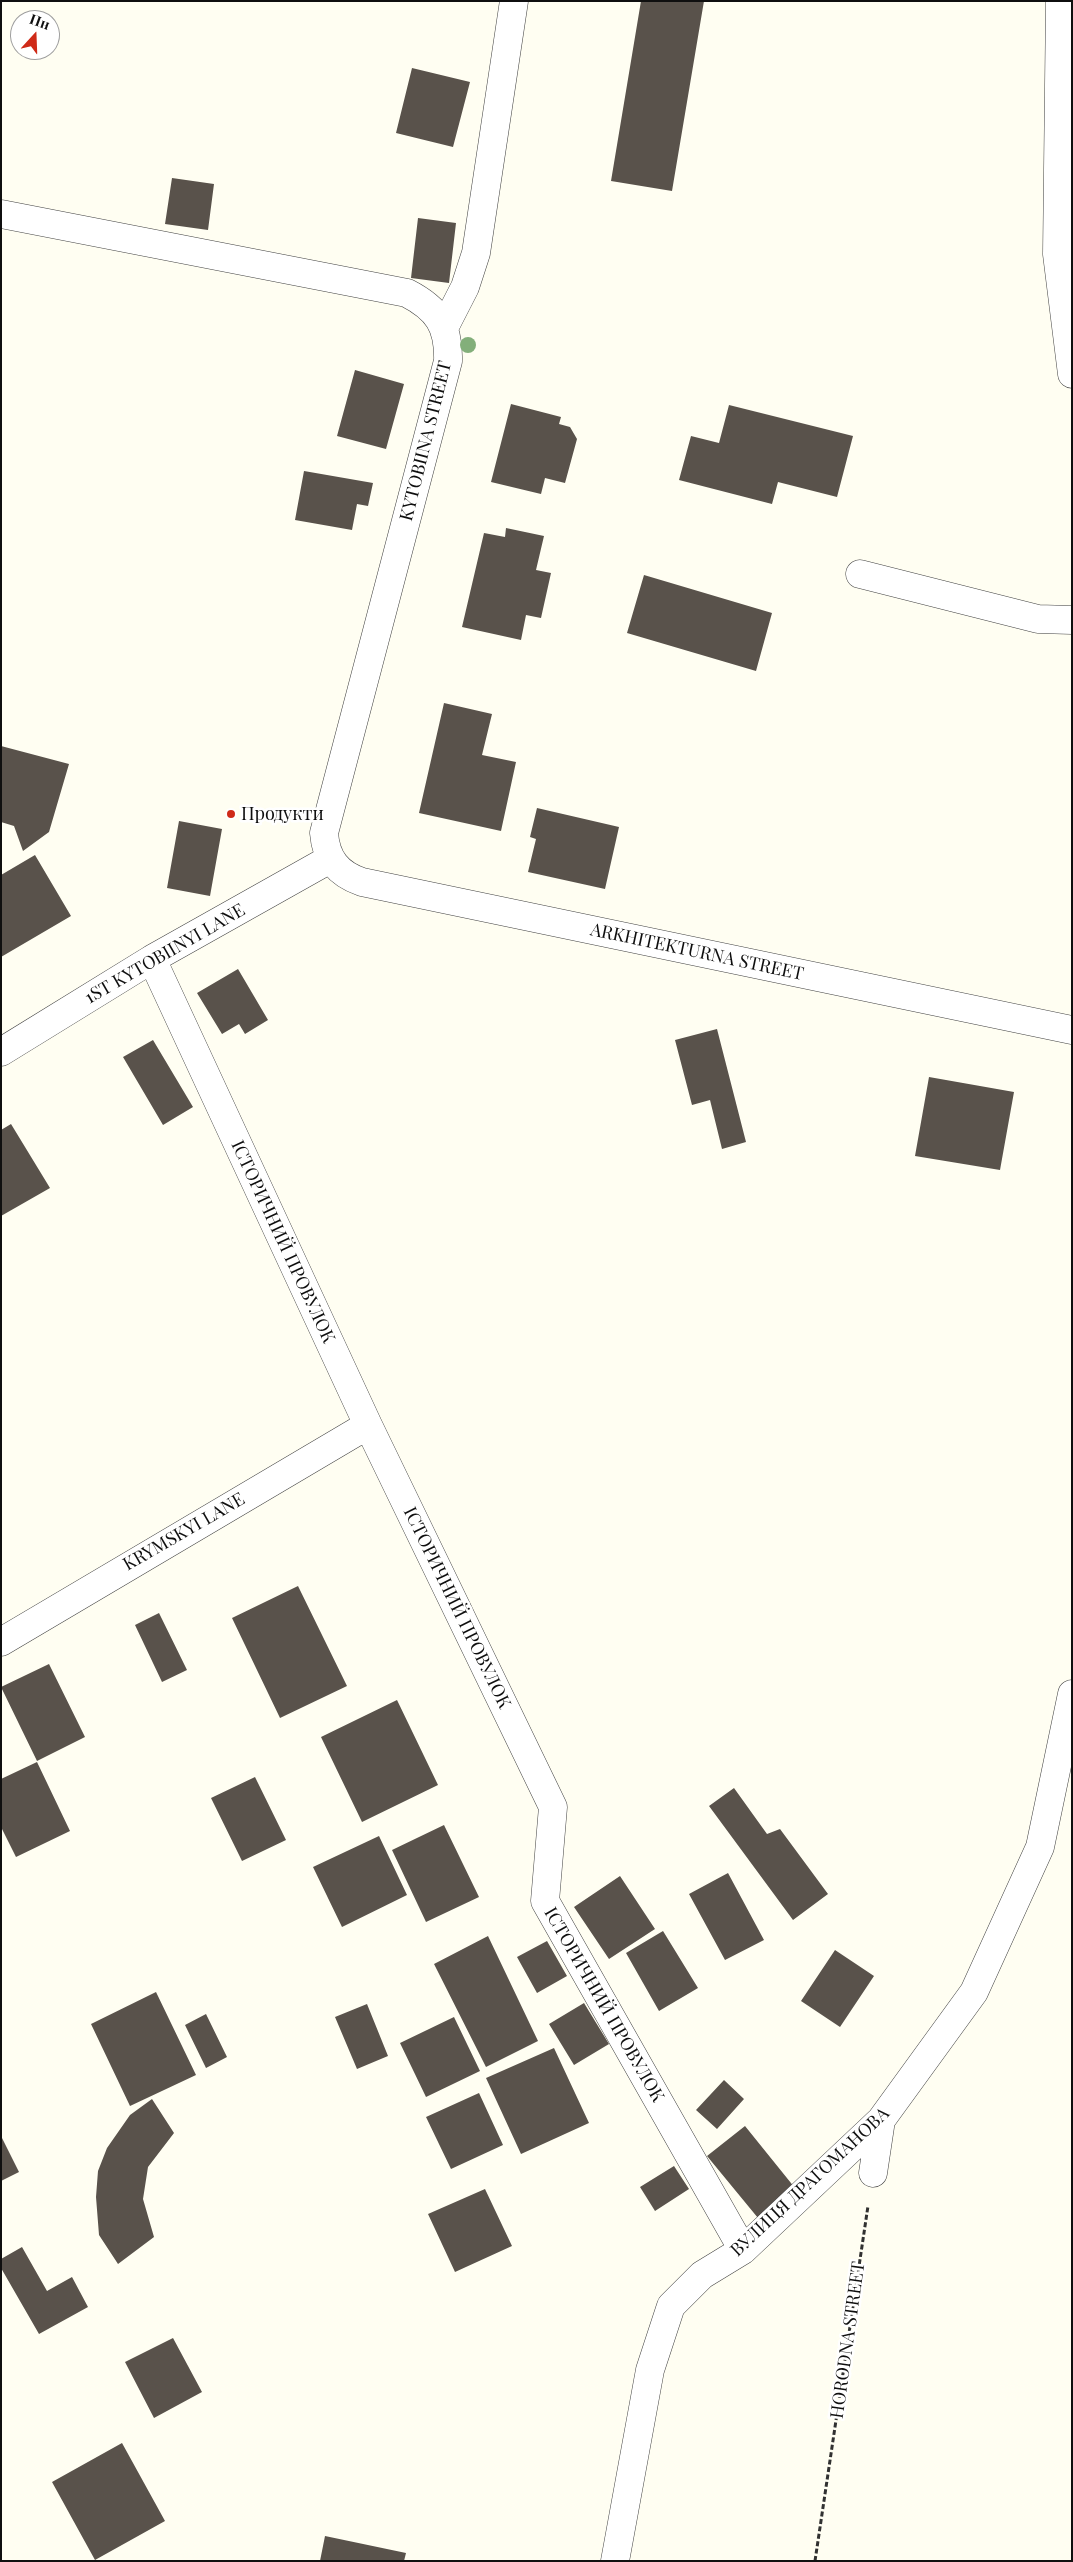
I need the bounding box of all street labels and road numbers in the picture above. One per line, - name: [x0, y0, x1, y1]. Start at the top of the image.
- street label: KYTOBIINA STREET: [396, 359, 456, 523]
- street label: 1ST KYTOBIINYI LANE: [81, 899, 249, 1009]
- street label: ARKHITEKTURNA STREET: [588, 919, 806, 985]
- street label: ІСТОРИЧНИЙ ПРОВУЛОК: [226, 1137, 340, 1347]
- street label: KRYMSKYI LANE: [119, 1488, 249, 1576]
- street label: ІСТОРИЧНИЙ ПРОВУЛОК: [399, 1504, 515, 1712]
- street label: ІСТОРИЧНИЙ ПРОВУЛОК: [539, 1904, 669, 2106]
- street label: ВУЛИЦЯ ДРАГОМАНОВА: [726, 2103, 894, 2261]
- street label: HORODNA STREET: [826, 2260, 870, 2420]

